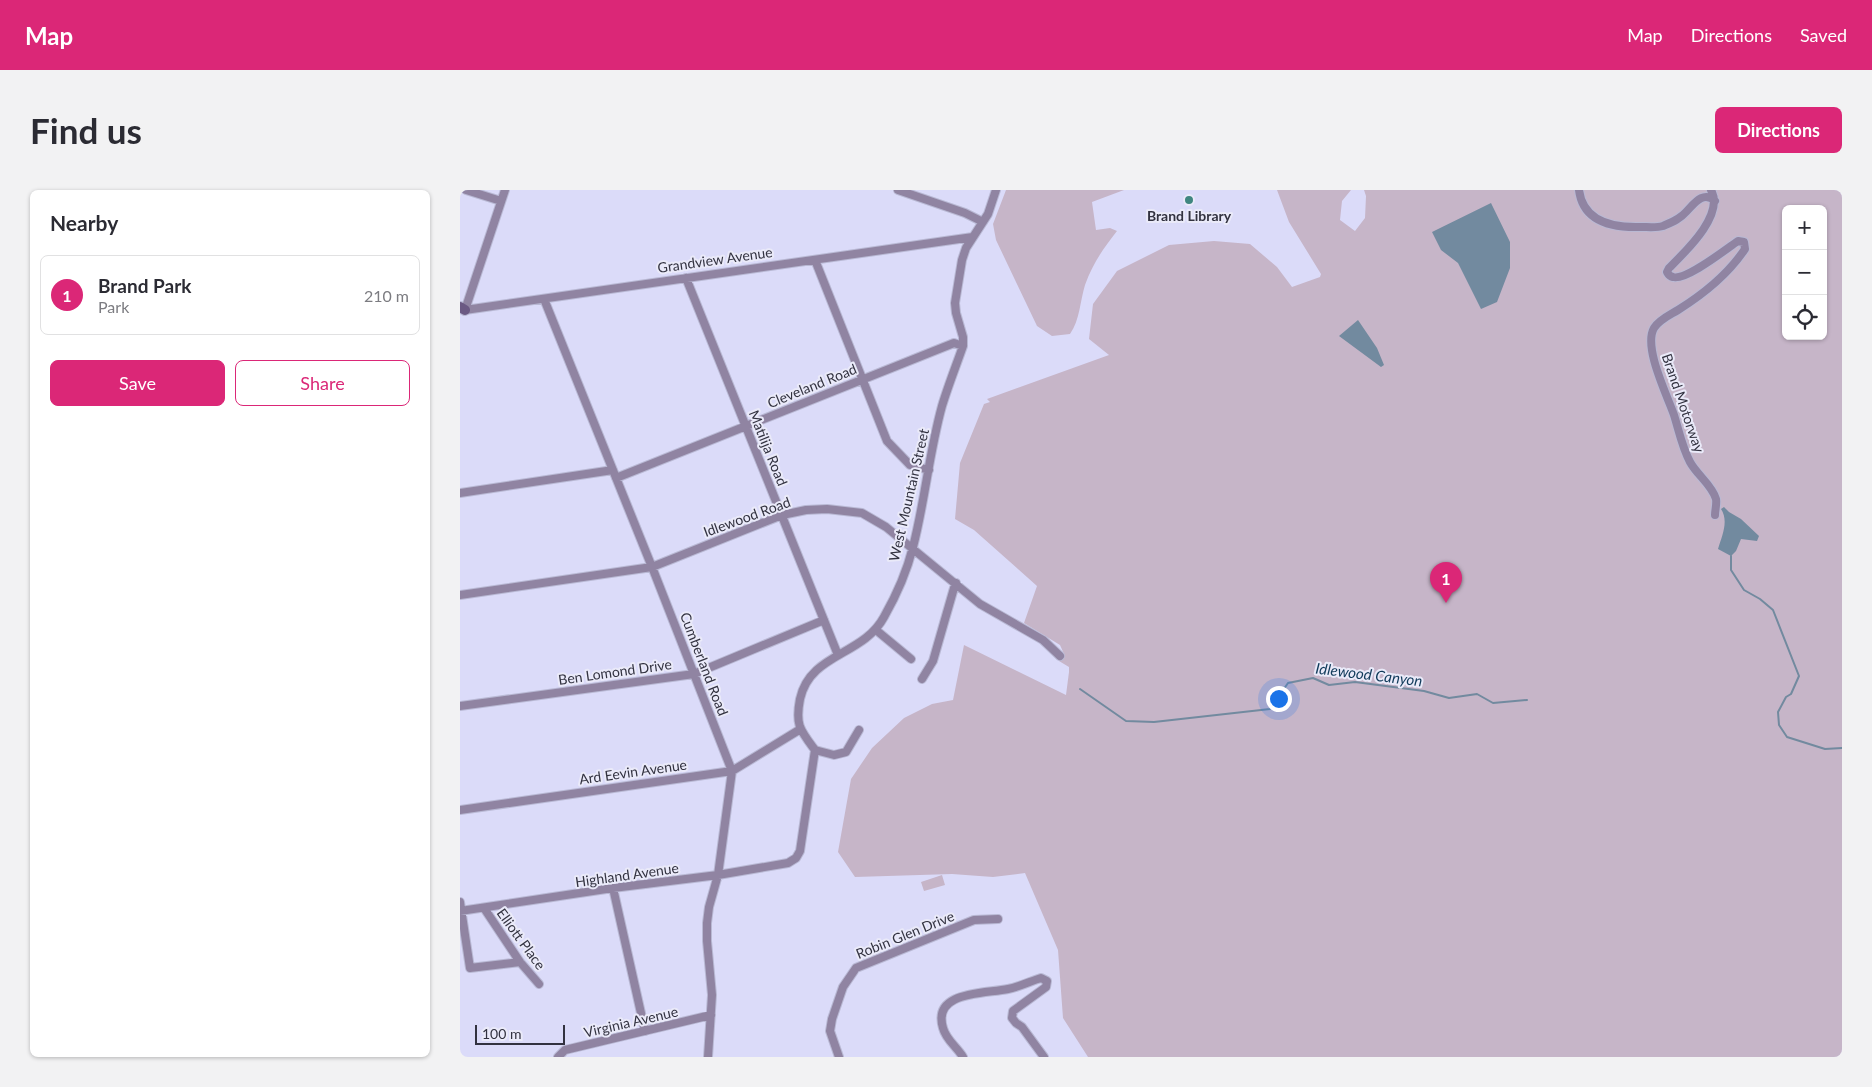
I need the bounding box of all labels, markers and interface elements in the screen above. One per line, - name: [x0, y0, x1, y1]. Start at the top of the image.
- text: Map: [25, 21, 73, 50]
- text: Map: [1627, 24, 1663, 46]
- text: Directions: [1691, 24, 1772, 46]
- text: Saved: [1800, 24, 1847, 46]
- button: Directions: [1715, 107, 1842, 153]
- text: Find us: [30, 109, 142, 151]
- marker: Brand Library: [1183, 194, 1195, 206]
- map controls: [1782, 205, 1827, 340]
- button: +: [1782, 205, 1827, 250]
- place label: Brand Library: [1147, 207, 1232, 224]
- text: Nearby: [50, 210, 118, 235]
- street label: Grandview Avenue: [656, 243, 773, 276]
- button: −: [1782, 250, 1827, 295]
- text: Brand Park: [98, 274, 191, 297]
- text: 1: [62, 286, 72, 305]
- text: 210 m: [364, 286, 409, 305]
- button: locate: [1782, 295, 1827, 340]
- text: Park: [98, 297, 129, 316]
- street label: Brand Motorway: [1659, 351, 1709, 455]
- button: Save: [50, 360, 225, 406]
- button: Share: [235, 360, 410, 406]
- street label: Cleveland Road: [765, 360, 859, 411]
- street label: Matilija Road: [746, 408, 791, 488]
- street label: West Mountain Street: [885, 427, 932, 563]
- street label: Idlewood Road: [701, 493, 793, 540]
- pin: 1: [1430, 562, 1462, 603]
- street label: Cumberland Road: [677, 610, 732, 718]
- street label: Ben Lomond Drive: [557, 655, 673, 688]
- water label: Idlewood Canyon: [1315, 659, 1424, 689]
- your location: [1266, 686, 1292, 712]
- street label: Ard Eevin Avenue: [578, 756, 688, 787]
- street label: Highland Avenue: [574, 859, 680, 890]
- street label: Elliott Place: [494, 905, 549, 973]
- street label: Robin Glen Drive: [853, 907, 956, 962]
- street label: Virginia Avenue: [582, 1002, 680, 1041]
- scale bar: [475, 1022, 565, 1045]
- text: 100 m: [482, 1025, 521, 1042]

